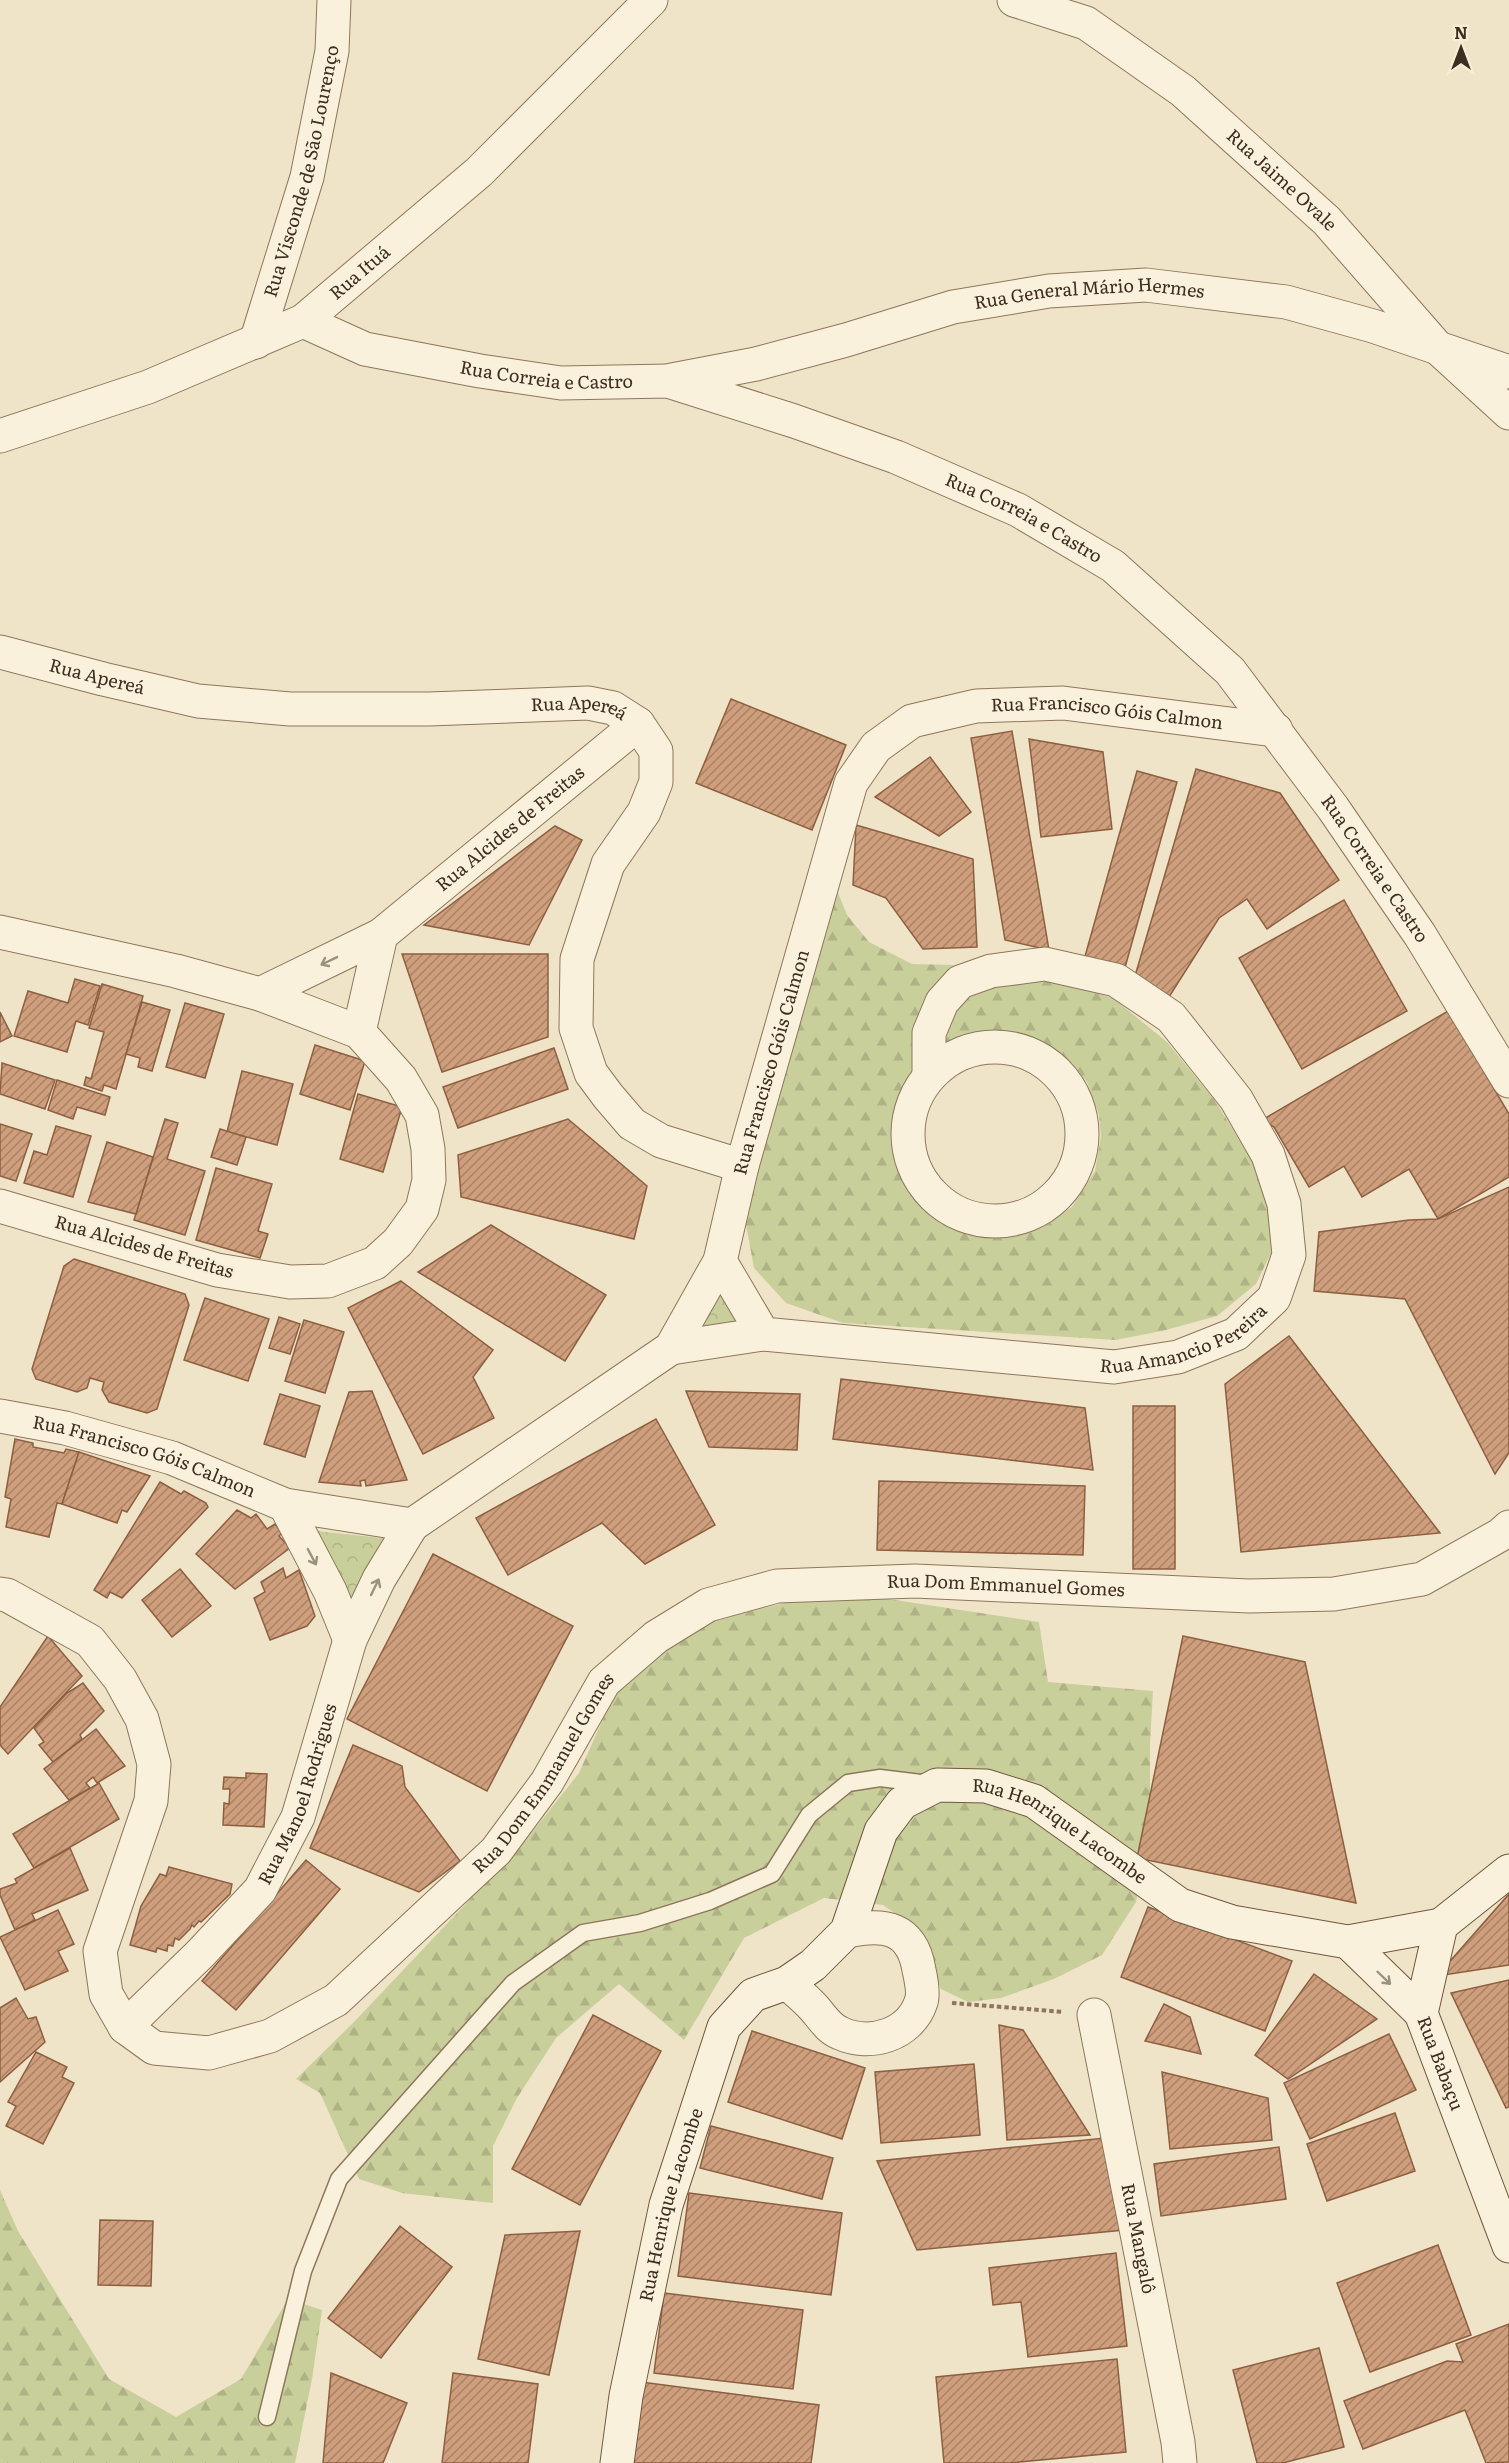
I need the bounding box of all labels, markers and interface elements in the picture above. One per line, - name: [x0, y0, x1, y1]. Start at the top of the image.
- north arrow: [1431, 18, 1491, 78]
- text: N: [1454, 20, 1468, 44]
- street label: Rua Visconde de São Lourenço: [256, 45, 344, 300]
- street label: Rua Jaime Ovale: [1221, 122, 1345, 236]
- street label: Rua Ituá: [323, 238, 396, 305]
- street label: Rua General Mário Hermes: [972, 270, 1206, 315]
- street label: Rua Correia e Castro: [458, 352, 633, 395]
- street label: Rua Correia e Castro: [941, 465, 1108, 569]
- street label: Rua Apereá: [47, 650, 148, 700]
- street label: Rua Apereá: [530, 688, 634, 726]
- street label: Rua Francisco Góis Calmon: [990, 688, 1225, 735]
- street label: Rua Alcides de Freitas: [429, 758, 590, 897]
- street label: Rua Correia e Castro: [1315, 788, 1436, 947]
- street label: Rua Francisco Góis Calmon: [725, 946, 815, 1177]
- one-way arrow: [320, 955, 338, 967]
- street label: Rua Alcides de Freitas: [52, 1207, 237, 1284]
- street label: Rua Amancio Pereira: [1099, 1296, 1272, 1379]
- street label: Rua Francisco Góis Calmon: [31, 1407, 260, 1503]
- one-way arrow: [306, 1548, 318, 1565]
- street label: Rua Dom Emmanuel Gomes: [886, 1566, 1125, 1602]
- one-way arrow: [370, 1579, 382, 1597]
- street label: Rua Dom Emmanuel Gomes: [465, 1665, 619, 1879]
- street label: Rua Manoel Rodrigues: [250, 1700, 343, 1889]
- street label: Rua Henrique Lacombe: [972, 1771, 1153, 1890]
- one-way arrow: [1377, 1971, 1392, 1985]
- street label: Rua Babaçu: [1411, 2012, 1472, 2114]
- street label: Rua Henrique Lacombe: [631, 2104, 709, 2304]
- street label: Rua Mangalô: [1115, 2181, 1164, 2296]

